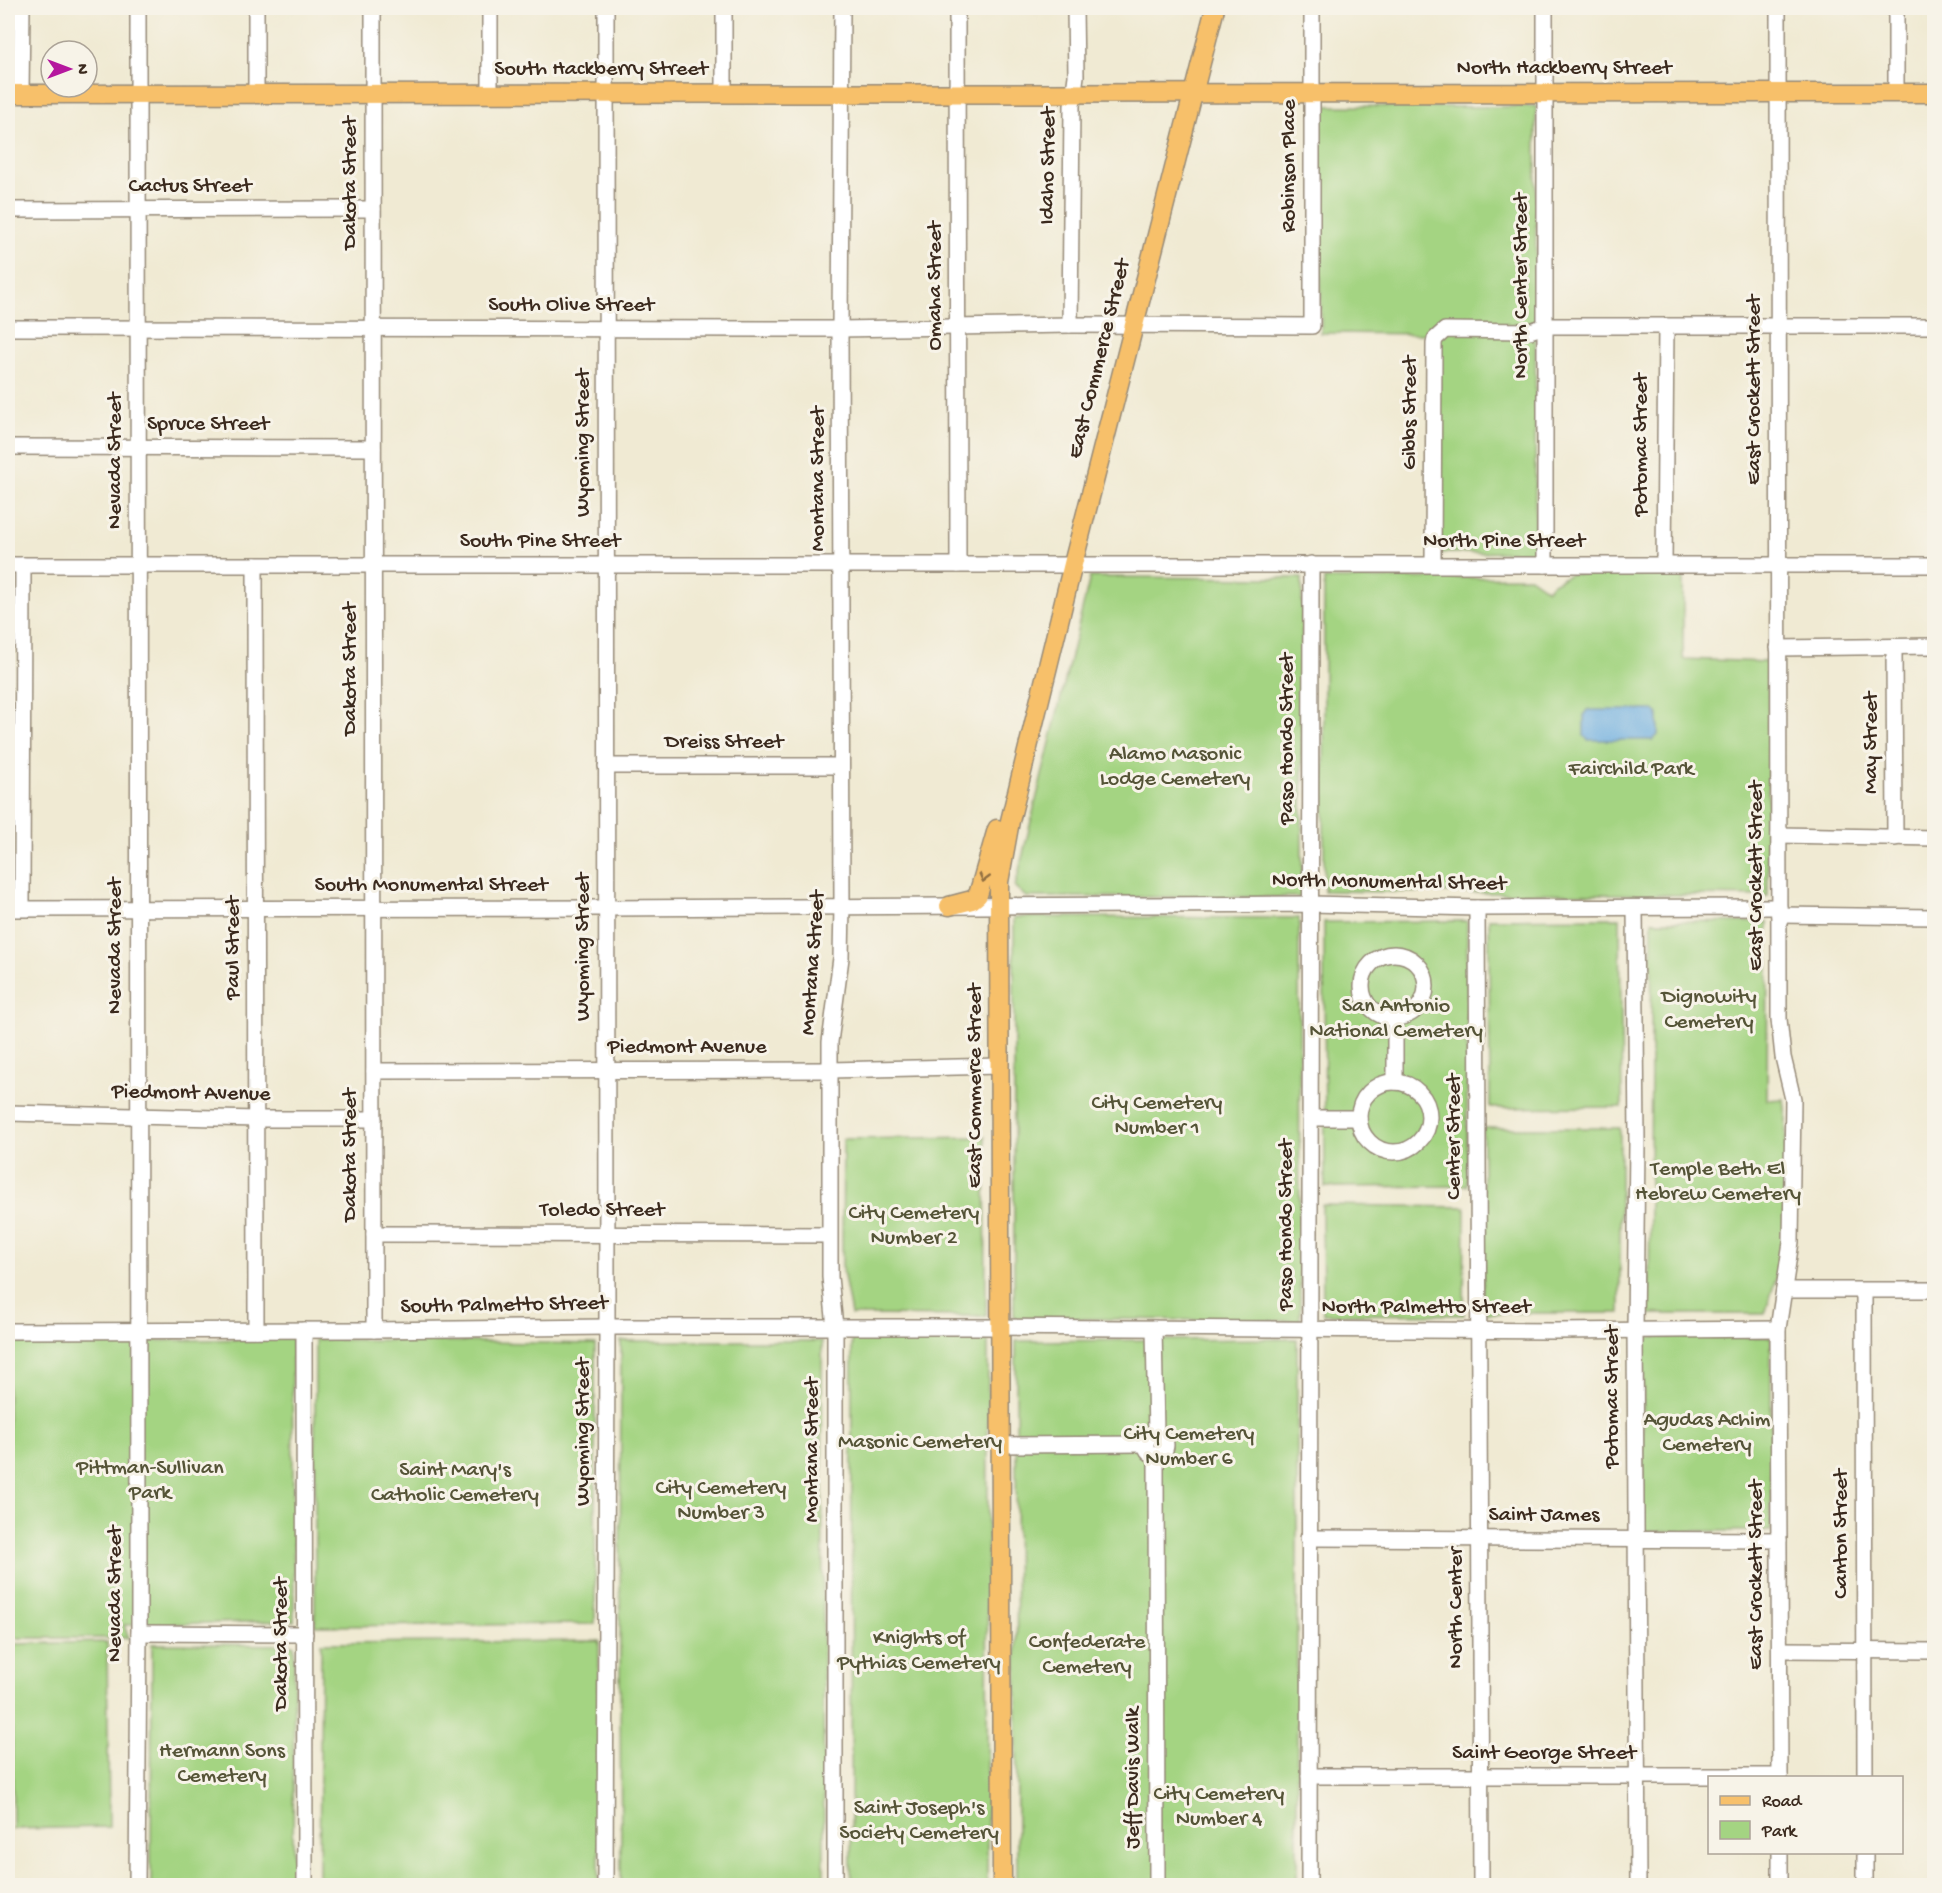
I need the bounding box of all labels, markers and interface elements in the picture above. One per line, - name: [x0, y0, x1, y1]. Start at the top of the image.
- north arrow: [39, 39, 99, 99]
- street label: North Hackberry Street: [1457, 56, 1673, 82]
- street label: South Hackberry Street: [494, 57, 710, 83]
- text: N: [71, 64, 90, 75]
- street label: Robinson Place: [1277, 99, 1303, 233]
- street label: Idaho Street: [1035, 105, 1063, 225]
- street label: Dakota Street: [338, 115, 364, 251]
- street label: Cactus Street: [129, 174, 253, 200]
- street label: North Center Street: [1509, 191, 1535, 379]
- street label: Omaha Street: [923, 219, 949, 350]
- street label: East Commerce Street: [1063, 255, 1138, 461]
- street label: South Olive Street: [488, 293, 656, 319]
- street label: East Crockett Street: [1742, 293, 1768, 485]
- street label: Gibbs Street: [1398, 354, 1424, 470]
- street label: Wyoming Street: [571, 367, 597, 517]
- street label: Potomac Street: [1629, 371, 1655, 518]
- street label: Nevada Street: [103, 391, 129, 529]
- street label: Montana Street: [806, 405, 832, 551]
- street label: Spruce Street: [147, 412, 271, 438]
- street label: South Pine Street: [460, 529, 622, 555]
- street label: North Pine Street: [1423, 529, 1587, 555]
- street label: Dakota Street: [338, 601, 364, 737]
- street label: Paso Hondo Street: [1275, 651, 1301, 826]
- street label: May Street: [1859, 690, 1885, 794]
- street label: Dreiss Street: [663, 730, 785, 756]
- park label: Alamo Masonic Lodge Cemetery: [1100, 742, 1250, 793]
- park label: Fairchild Park: [1568, 757, 1696, 783]
- street label: East Crockett Street: [1744, 779, 1770, 971]
- street label: North Monumental Street: [1272, 868, 1508, 898]
- street label: Wyoming Street: [571, 871, 597, 1021]
- one-way arrow: [978, 872, 991, 882]
- street label: South Monumental Street: [315, 873, 549, 899]
- street label: Nevada Street: [103, 876, 129, 1014]
- street label: Montana Street: [796, 888, 832, 1036]
- street label: Paul Street: [221, 894, 247, 1001]
- street label: East Commerce Street: [963, 982, 989, 1188]
- park label: Dignowity Cemetery: [1659, 985, 1757, 1036]
- park label: San Antonio National Cemetery: [1309, 994, 1483, 1045]
- street label: Piedmont Avenue: [607, 1035, 767, 1061]
- street label: Center Street: [1442, 1072, 1468, 1200]
- street label: Piedmont Avenue: [110, 1080, 271, 1108]
- street label: Dakota Street: [338, 1087, 364, 1223]
- park label: City Cemetery Number 1: [1092, 1091, 1223, 1142]
- street label: Paso Hondo Street: [1274, 1137, 1300, 1312]
- park label: Temple Beth El Hebrew Cemetery: [1635, 1157, 1801, 1208]
- street label: Toledo Street: [538, 1198, 666, 1224]
- park label: City Cemetery Number 2: [849, 1201, 980, 1252]
- street label: South Palmetto Street: [400, 1291, 610, 1321]
- street label: North Palmetto Street: [1322, 1295, 1533, 1321]
- street label: Potomac Street: [1600, 1323, 1626, 1470]
- street label: Wyoming Street: [571, 1356, 597, 1506]
- street label: Montana Street: [800, 1376, 826, 1522]
- park label: Agudas Achim Cemetery: [1644, 1408, 1771, 1459]
- park label: City Cemetery Number 6: [1124, 1422, 1255, 1473]
- park label: Masonic Cemetery: [838, 1430, 1002, 1456]
- park label: Pittman-Sullivan Park: [75, 1456, 224, 1507]
- park label: Saint Mary's Catholic Cemetery: [371, 1458, 539, 1509]
- street label: Canton Street: [1829, 1467, 1855, 1599]
- park label: City Cemetery Number 3: [656, 1476, 787, 1527]
- street label: East Crockett Street: [1744, 1478, 1770, 1670]
- street label: Saint James: [1489, 1503, 1600, 1529]
- street label: Nevada Street: [103, 1524, 129, 1662]
- street label: North Center: [1444, 1545, 1470, 1669]
- street label: Dakota Street: [269, 1576, 295, 1712]
- park label: Knights of Pythias Cemetery: [836, 1626, 1001, 1677]
- park label: Confederate Cemetery: [1029, 1630, 1146, 1681]
- street label: Jeff Davis Walk: [1121, 1705, 1147, 1849]
- park label: Hermann Sons Cemetery: [159, 1739, 286, 1790]
- street label: Saint George Street: [1452, 1741, 1638, 1767]
- legend: [1708, 1776, 1903, 1854]
- park label: City Cemetery Number 4: [1154, 1782, 1285, 1833]
- text: Road: [1762, 1792, 1803, 1813]
- park label: Saint Joseph's Society Cemetery: [839, 1796, 999, 1847]
- text: Park: [1761, 1822, 1798, 1843]

